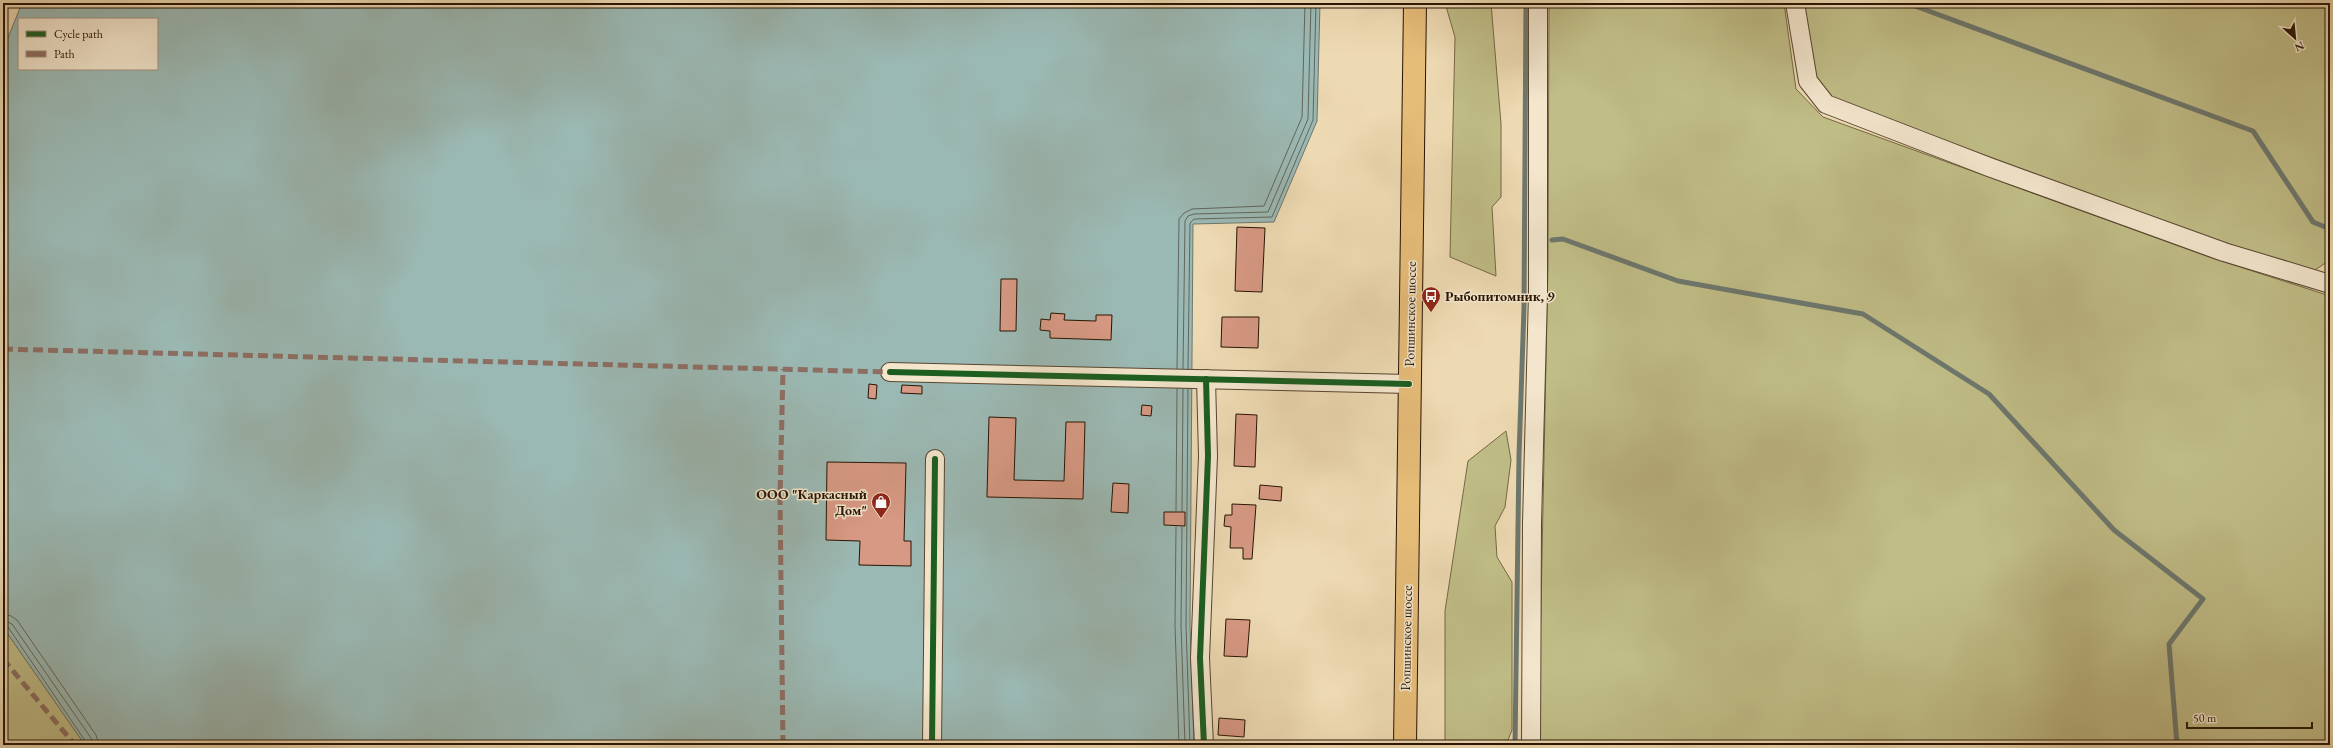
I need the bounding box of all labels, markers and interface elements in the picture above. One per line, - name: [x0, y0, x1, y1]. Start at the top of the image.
- legend: [18, 18, 158, 70]
- north arrow: [2275, 18, 2315, 58]
- text: Cycle path: [54, 26, 103, 42]
- text: N: [2292, 39, 2307, 55]
- text: Path: [54, 46, 75, 62]
- street label: Ропшинское шоссе: [1400, 261, 1420, 367]
- bus stop icon: Рыбопитомник, 9: [1420, 285, 1442, 313]
- place label: Рыбопитомник, 9: [1445, 287, 1555, 305]
- place label: ООО "Каркасный Дом": [756, 485, 867, 519]
- shop icon: ООО "Каркасный Дом": [870, 491, 892, 519]
- street label: Ропшинское шоссе: [1396, 585, 1416, 691]
- scale bar: [2187, 704, 2312, 730]
- text: 50 m: [2193, 710, 2217, 726]

